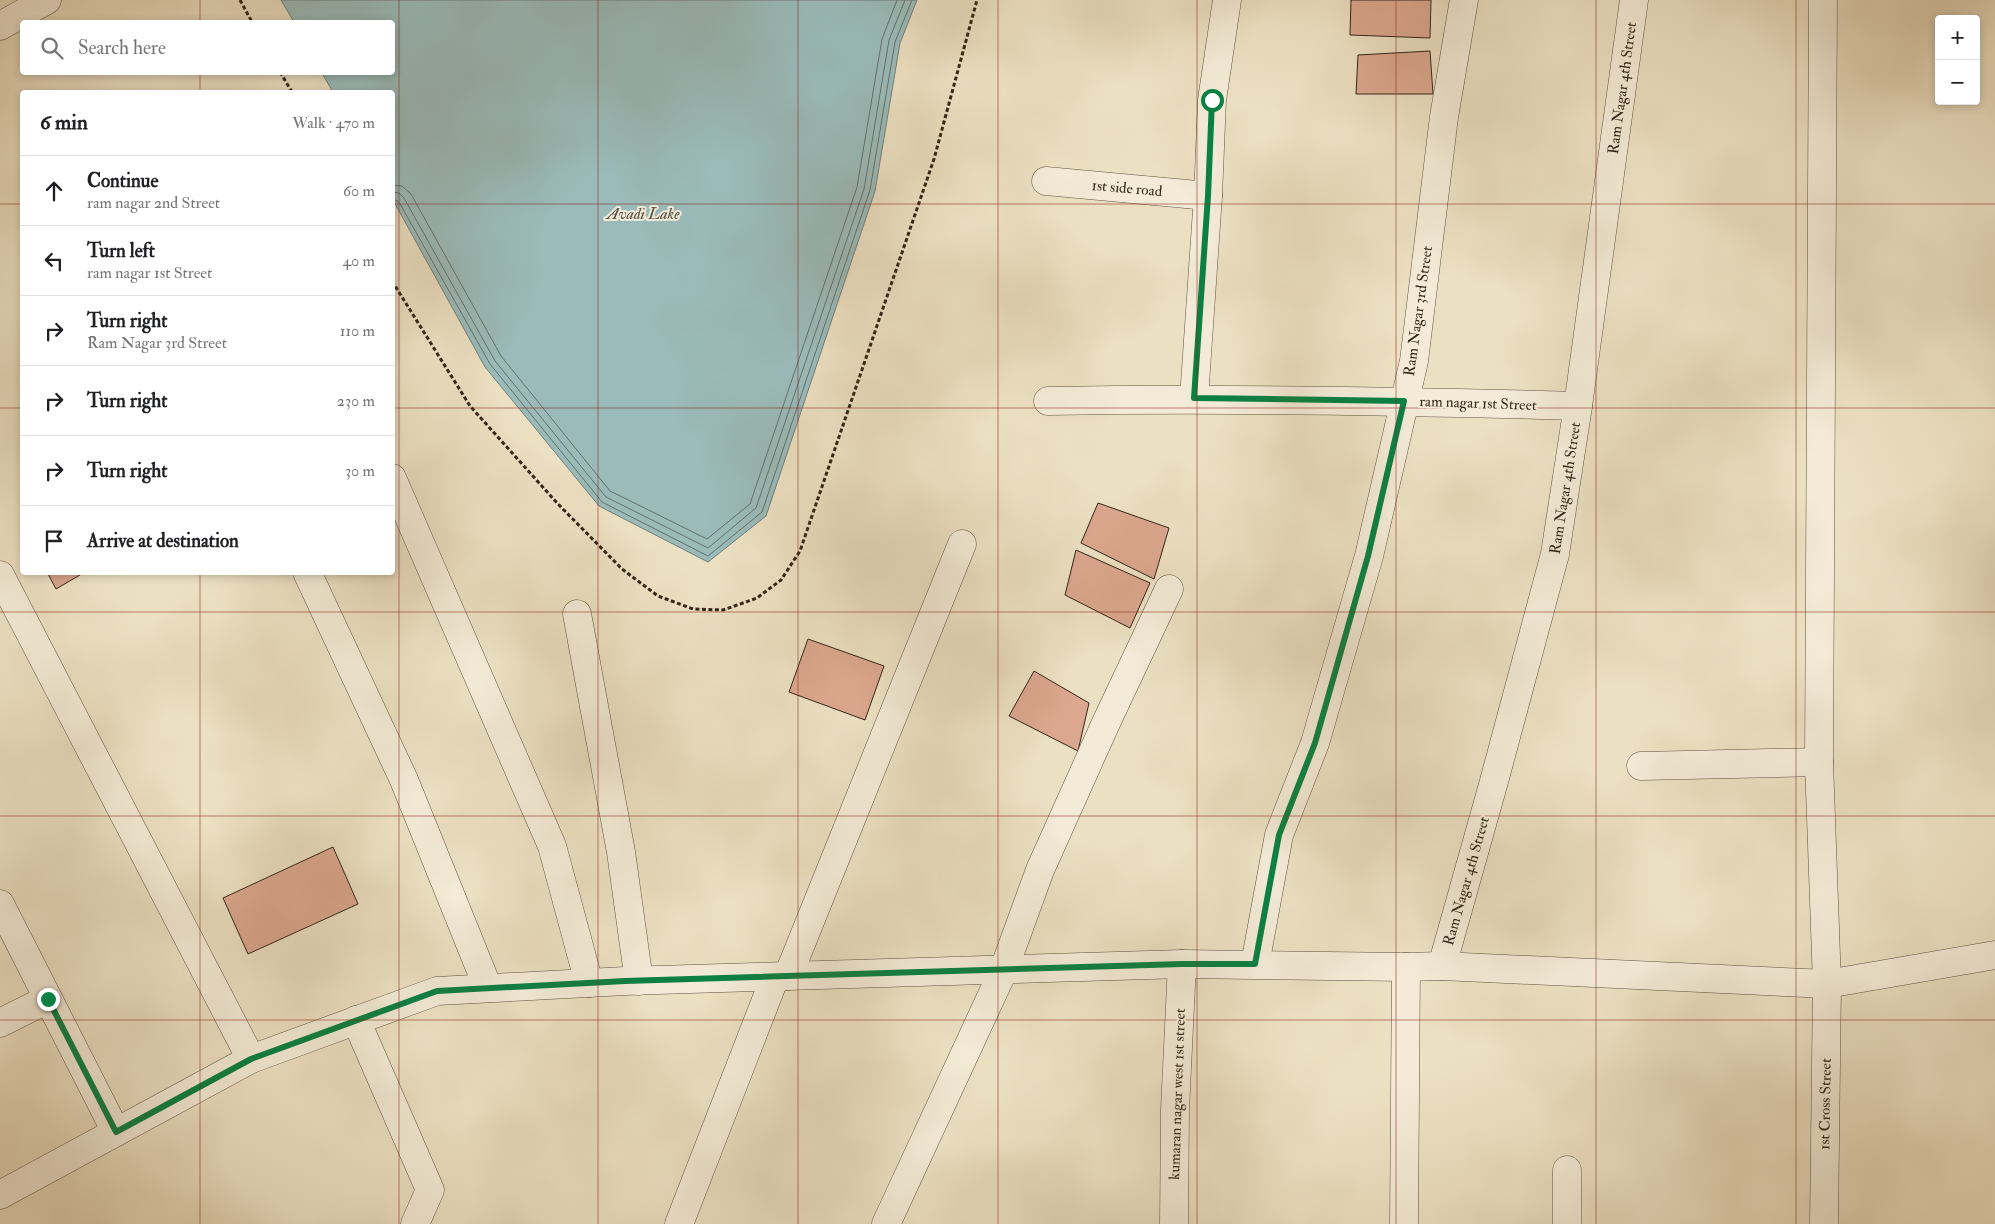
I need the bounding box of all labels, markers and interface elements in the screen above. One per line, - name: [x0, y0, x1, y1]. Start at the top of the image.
- map controls: [1935, 15, 1980, 105]
- button: +: [1935, 15, 1980, 60]
- search box: [20, 20, 395, 75]
- street label: Ram Nagar 4th Street: [1604, 21, 1641, 155]
- icon: search: [38, 34, 66, 62]
- text: Search here: [78, 36, 166, 60]
- button: −: [1935, 60, 1980, 105]
- route start: [1201, 89, 1224, 112]
- text: 6 min: [40, 109, 88, 136]
- text: Walk · 470 m: [292, 113, 375, 133]
- text: Continue: [87, 169, 158, 193]
- street label: 1st side road: [1091, 176, 1164, 201]
- icon: ahead: [40, 177, 68, 205]
- text: 60 m: [343, 181, 375, 201]
- text: ram nagar 2nd Street: [87, 193, 220, 213]
- water label: Avadi Lake: [605, 204, 680, 224]
- text: Turn left: [87, 239, 155, 263]
- street label: Ram Nagar 3rd Street: [1400, 245, 1437, 377]
- icon: left: [40, 247, 68, 275]
- text: 40 m: [342, 251, 375, 271]
- text: ram nagar 1st Street: [87, 263, 212, 283]
- text: Turn right: [87, 309, 167, 333]
- icon: right: [40, 317, 68, 345]
- text: 110 m: [340, 321, 375, 341]
- text: Ram Nagar 3rd Street: [87, 333, 227, 353]
- icon: right: [40, 387, 68, 415]
- text: Turn right: [87, 389, 167, 413]
- text: 230 m: [337, 391, 375, 411]
- street label: ram nagar 1st Street: [1419, 392, 1537, 415]
- street label: Ram Nagar 4th Street: [1546, 421, 1585, 555]
- icon: right: [40, 457, 68, 485]
- text: Turn right: [87, 459, 167, 483]
- text: 30 m: [345, 461, 375, 481]
- icon: arrive: [40, 527, 68, 555]
- text: Arrive at destination: [87, 529, 239, 553]
- street label: Ram Nagar 4th Street: [1439, 814, 1494, 948]
- route end: [37, 988, 60, 1011]
- street label: kumaran nagar west 1st street: [1165, 1008, 1190, 1180]
- street label: 1st Cross Street: [1815, 1058, 1836, 1150]

